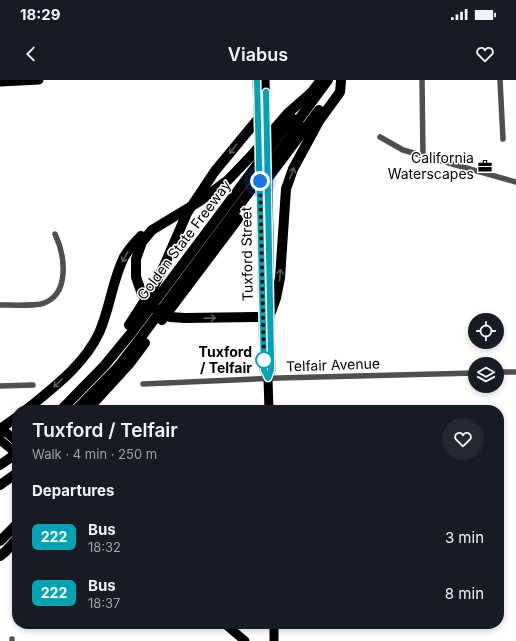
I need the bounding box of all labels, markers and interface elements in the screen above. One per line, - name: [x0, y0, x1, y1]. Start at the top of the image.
- text: 18:29: [20, 5, 60, 24]
- icon: back: [20, 43, 42, 65]
- icon: heart: [474, 43, 496, 65]
- text: Viabus: [228, 44, 288, 65]
- one-way arrow: [229, 144, 238, 155]
- place label: California Waterscapes: [388, 149, 474, 182]
- office icon: California Waterscapes: [477, 158, 493, 174]
- one-way arrow: [289, 167, 296, 179]
- your location: [250, 171, 270, 191]
- street label: Golden State Freeway: [133, 177, 234, 303]
- street label: Tuxford Street: [237, 206, 256, 301]
- one-way arrow: [121, 251, 128, 263]
- one-way arrow: [276, 269, 283, 282]
- map controls: [468, 313, 504, 393]
- button: locate: [468, 313, 504, 349]
- one-way arrow: [203, 314, 216, 322]
- place label: Tuxford / Telfair: [199, 343, 252, 376]
- marker: Tuxford / Telfair: [255, 351, 273, 369]
- street label: Telfair Avenue: [286, 354, 380, 375]
- button: layers: [468, 357, 504, 393]
- one-way arrow: [53, 378, 63, 387]
- button: heart: [442, 418, 484, 460]
- text: Tuxford / Telfair: [32, 419, 178, 442]
- text: Walk · 4 min · 250 m: [32, 446, 157, 462]
- text: Departures: [32, 481, 114, 500]
- text: Bus: [88, 520, 116, 539]
- text: 222: [41, 528, 67, 545]
- text: 3 min: [445, 528, 484, 547]
- text: 18:32: [88, 539, 121, 555]
- text: Bus: [88, 576, 116, 595]
- text: 222: [41, 584, 67, 601]
- text: 8 min: [445, 584, 484, 603]
- text: 18:37: [88, 595, 120, 611]

